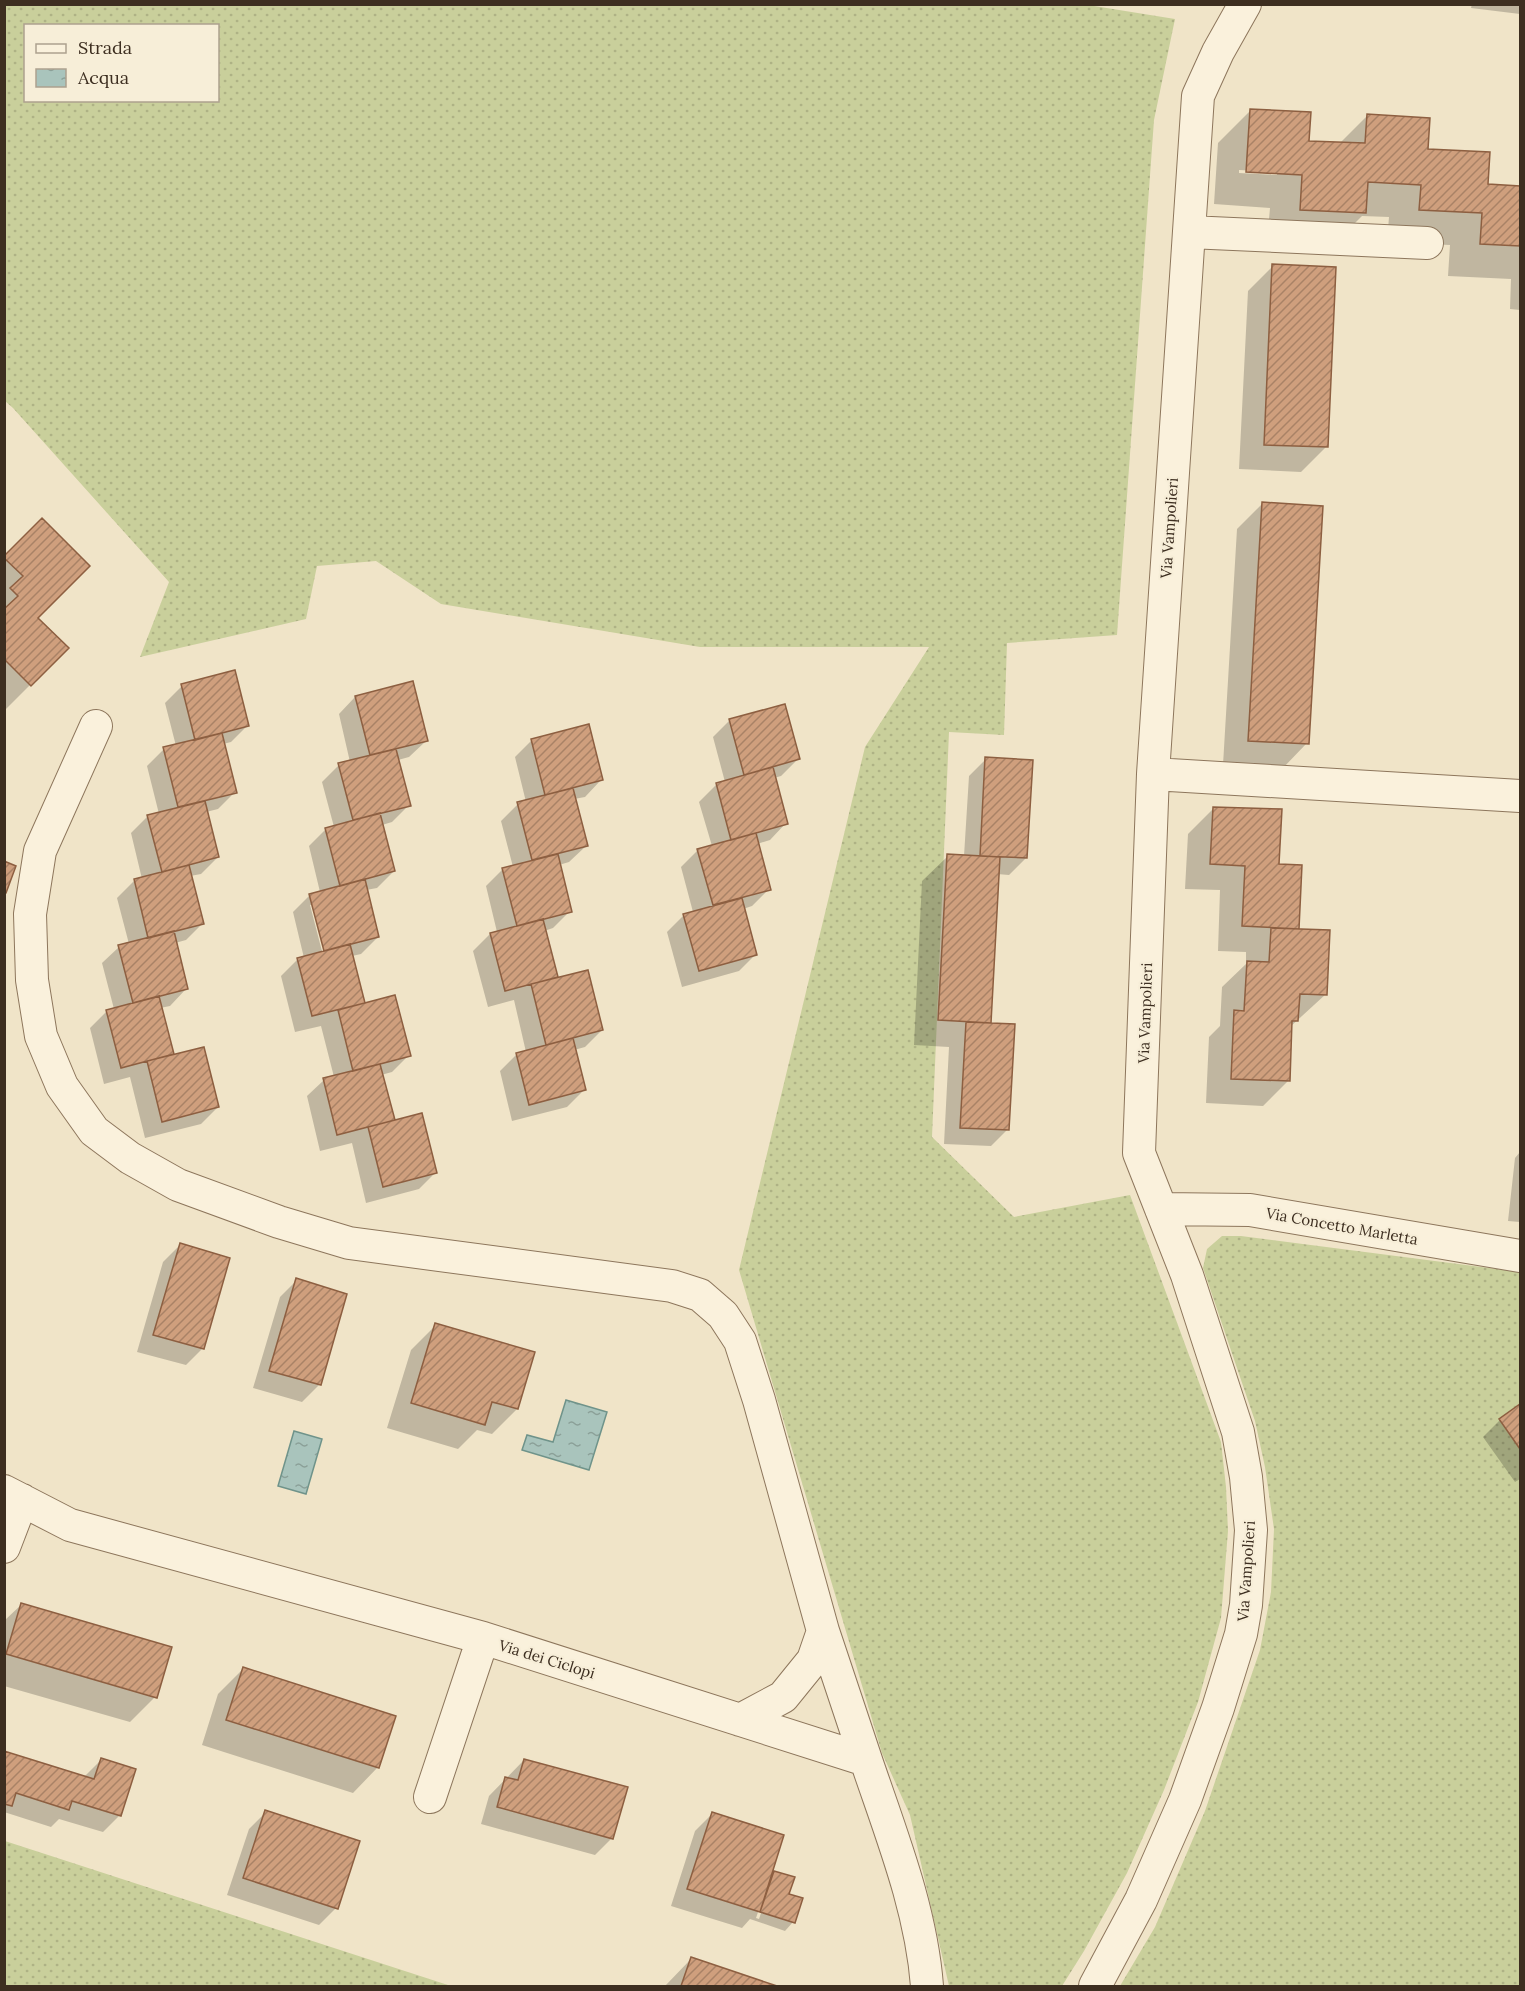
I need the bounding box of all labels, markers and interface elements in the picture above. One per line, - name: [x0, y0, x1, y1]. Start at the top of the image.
- legend: [24, 24, 219, 102]
- text: Strada: [78, 36, 132, 59]
- text: Acqua: [77, 66, 129, 89]
- street label: Via Vampolieri: [1156, 477, 1182, 580]
- street label: Via Vampolieri: [1134, 962, 1156, 1065]
- street label: Via Concetto Marletta: [1264, 1203, 1420, 1249]
- street label: Via Vampolieri: [1233, 1520, 1259, 1623]
- street label: Via dei Ciclopi: [496, 1635, 597, 1683]

